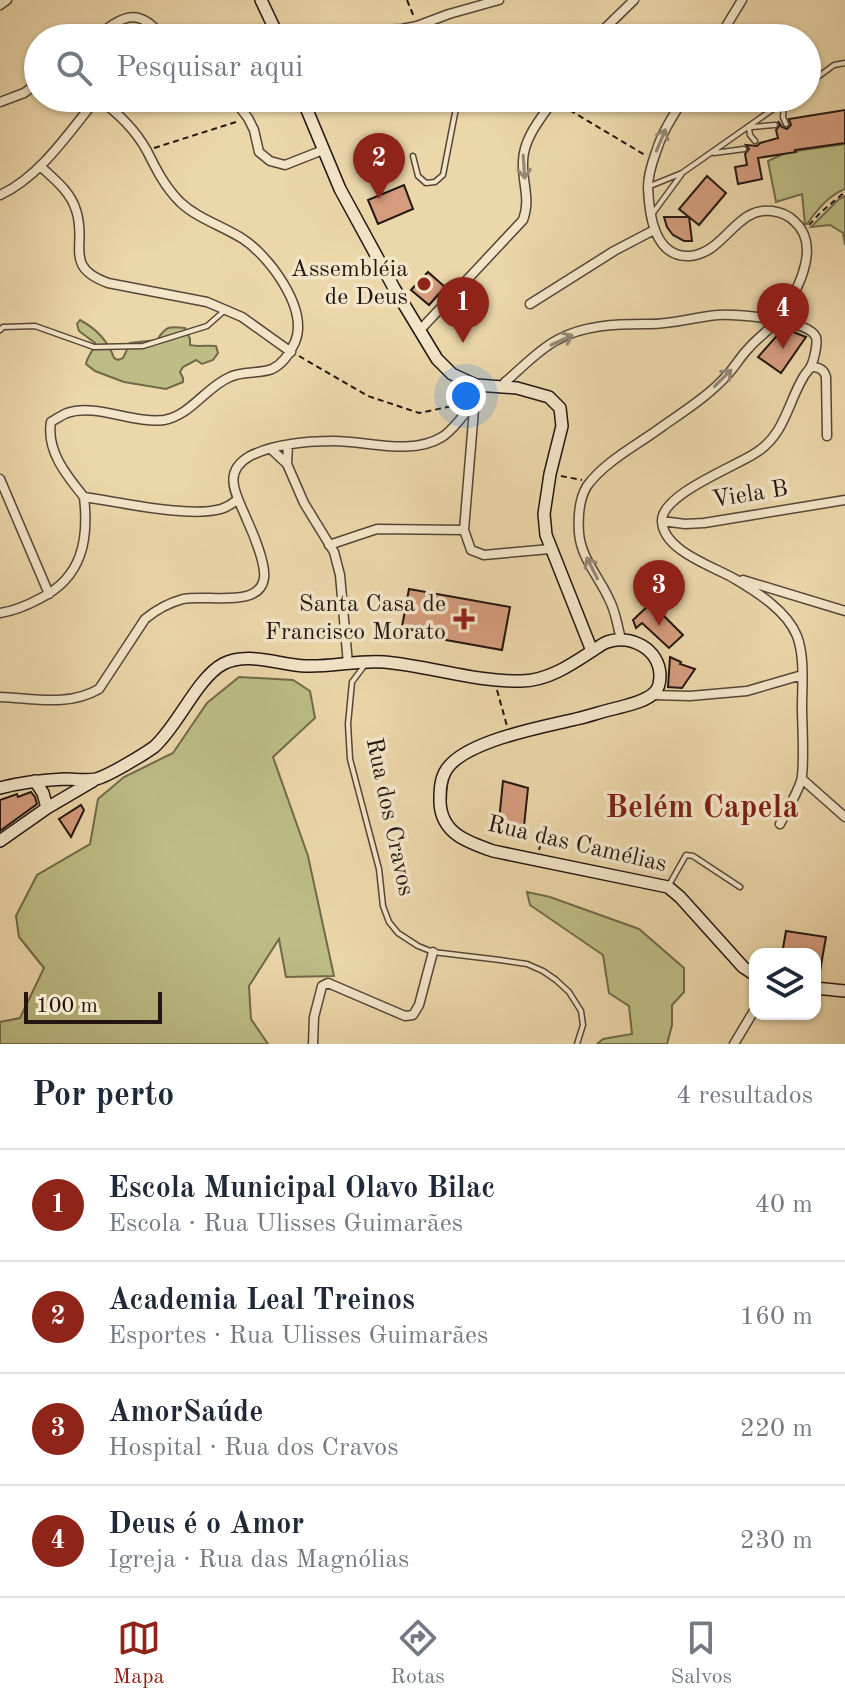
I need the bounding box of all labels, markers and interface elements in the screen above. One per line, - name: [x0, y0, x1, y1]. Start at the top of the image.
- search box: [24, 24, 821, 112]
- icon: search: [52, 46, 96, 90]
- text: Pesquisar aqui: [116, 53, 303, 83]
- one-way arrow: [654, 128, 669, 153]
- pin: 2: [353, 133, 405, 199]
- one-way arrow: [517, 153, 532, 180]
- place label: Assembléia de Deus: [291, 258, 408, 310]
- marker: Assembléia de Deus: [415, 275, 433, 293]
- pin: 1: [437, 277, 489, 343]
- pin: 4: [757, 283, 809, 349]
- one-way arrow: [549, 332, 573, 347]
- one-way arrow: [713, 369, 732, 388]
- your location: [446, 376, 486, 416]
- street label: Viela B: [710, 477, 790, 513]
- one-way arrow: [583, 556, 599, 580]
- pin: 3: [633, 560, 685, 626]
- place label: Santa Casa de Francisco Morato: [265, 593, 446, 645]
- marker: Santa Casa de Francisco Morato: [453, 608, 475, 630]
- street label: Rua dos Cravos: [361, 736, 417, 898]
- district label: Belém Capela: [605, 793, 799, 825]
- street label: Rua das Camélias: [485, 813, 669, 877]
- map controls: [749, 948, 821, 1020]
- button: layers: [749, 948, 821, 1020]
- scale bar: [24, 988, 162, 1024]
- text: 100 m: [36, 995, 98, 1017]
- text: Por perto: [32, 1079, 174, 1113]
- text: 4 resultados: [676, 1083, 813, 1109]
- text: Escola Municipal Olavo Bilac: [108, 1174, 495, 1204]
- text: 1: [50, 1192, 66, 1218]
- text: 40 m: [755, 1192, 813, 1218]
- text: Escola · Rua Ulisses Guimarães: [108, 1211, 463, 1237]
- text: Academia Leal Treinos: [108, 1286, 415, 1316]
- text: 2: [50, 1304, 66, 1330]
- text: 160 m: [740, 1304, 813, 1330]
- text: Esportes · Rua Ulisses Guimarães: [108, 1323, 488, 1349]
- text: AmorSaúde: [108, 1398, 263, 1428]
- text: 3: [50, 1416, 66, 1442]
- text: 220 m: [740, 1416, 813, 1442]
- text: Hospital · Rua dos Cravos: [108, 1435, 398, 1461]
- text: Deus é o Amor: [108, 1510, 304, 1540]
- text: 4: [50, 1528, 66, 1554]
- text: 230 m: [740, 1528, 813, 1554]
- text: Igreja · Rua das Magnólias: [108, 1547, 409, 1573]
- tab: Mapa: [113, 1616, 164, 1691]
- tab: Rotas: [390, 1616, 445, 1691]
- tab: Salvos: [671, 1616, 732, 1691]

